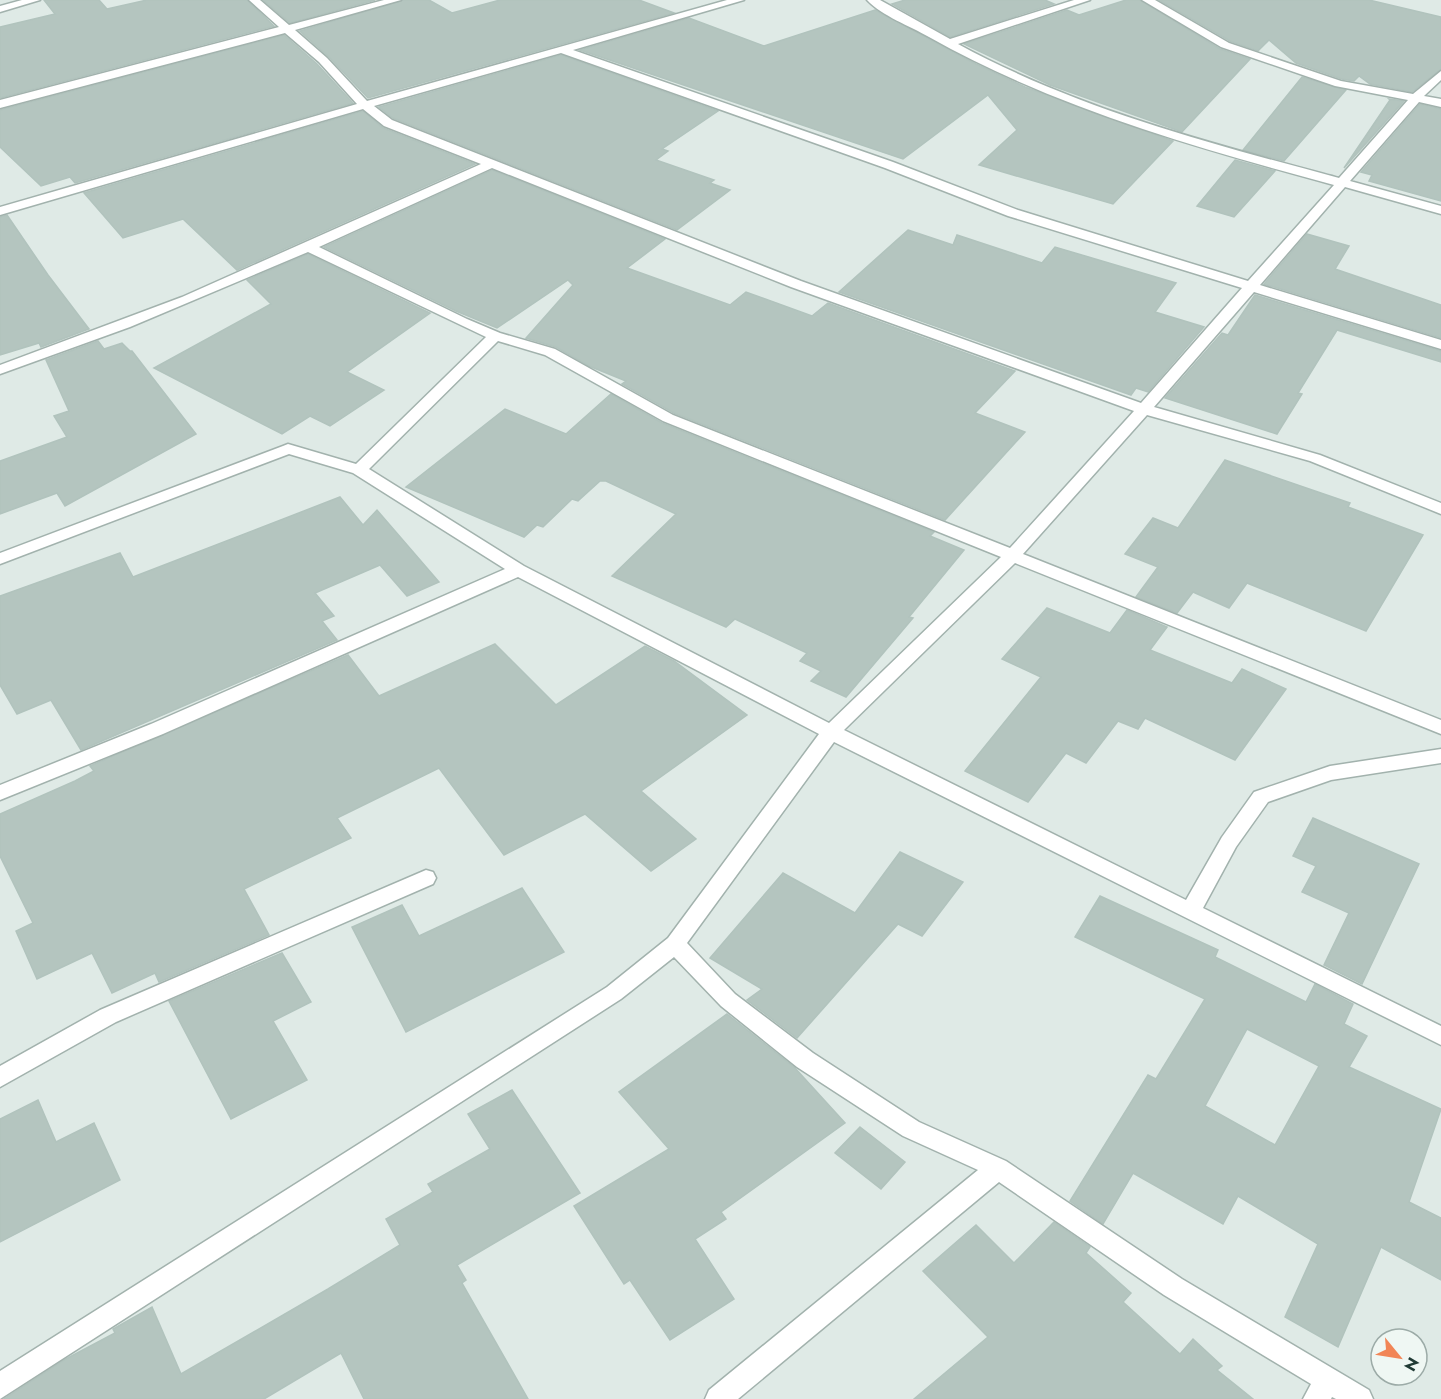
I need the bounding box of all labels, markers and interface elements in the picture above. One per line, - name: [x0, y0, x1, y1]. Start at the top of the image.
- north arrow: [1369, 1327, 1429, 1387]
- text: N: [1398, 1353, 1425, 1376]

